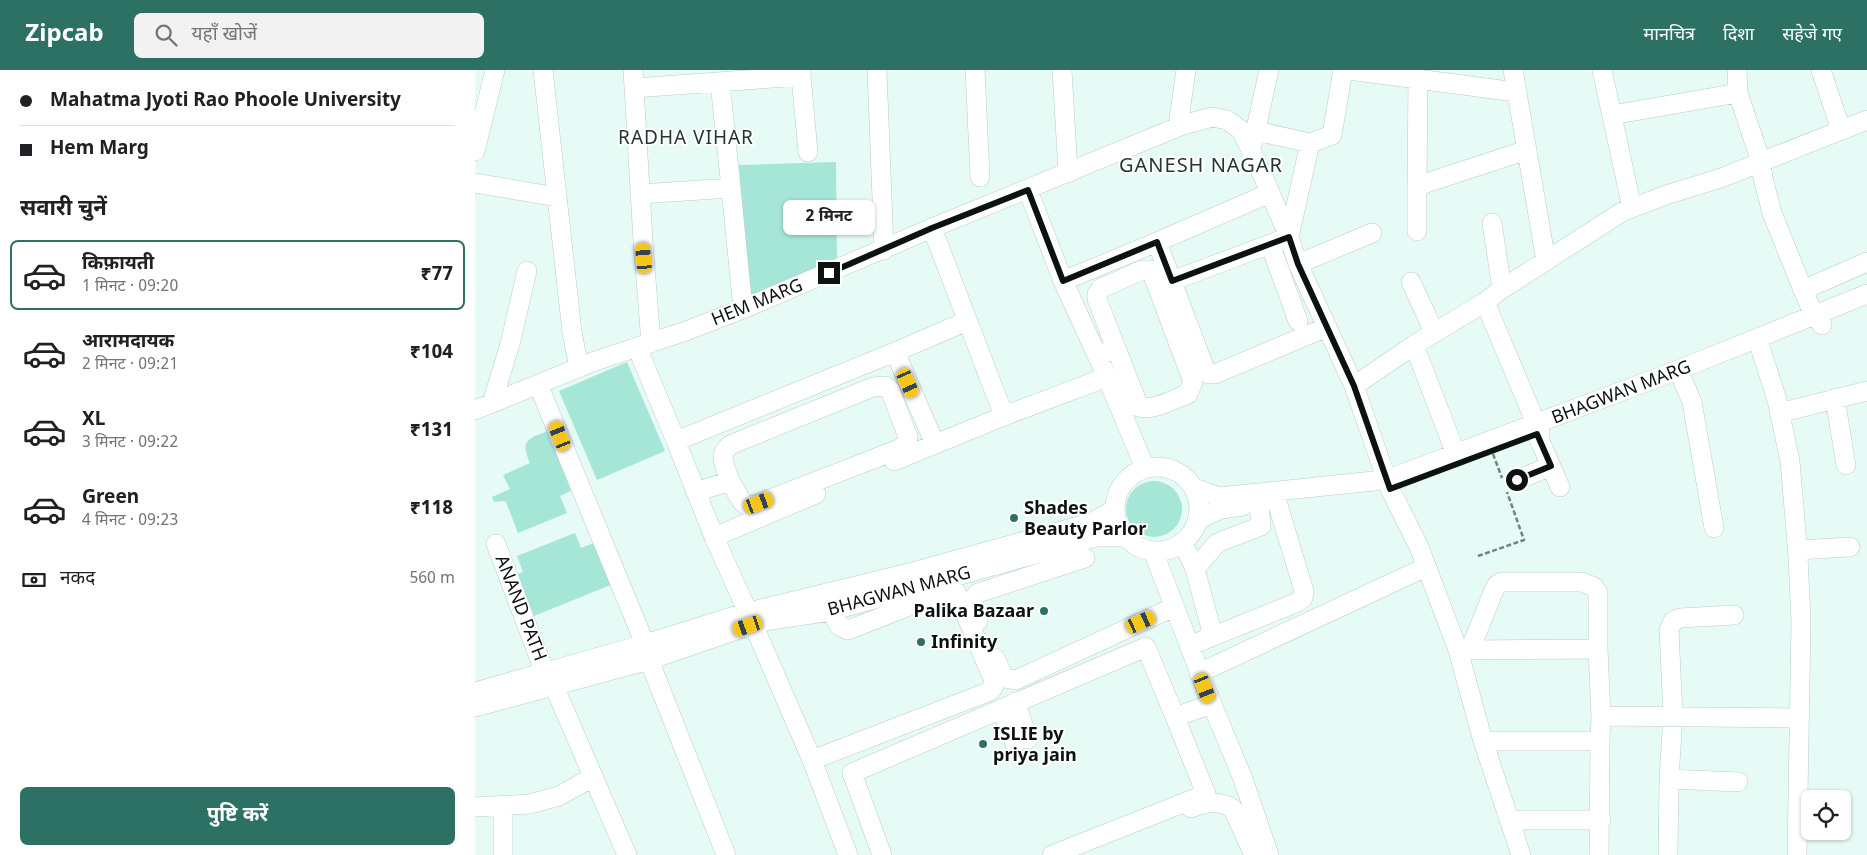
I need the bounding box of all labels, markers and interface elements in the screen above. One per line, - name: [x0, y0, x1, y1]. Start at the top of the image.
- search box: [134, 13, 484, 58]
- text: Zipcab: [25, 19, 104, 51]
- icon: search: [152, 21, 180, 49]
- text: यहाँ खोजें: [192, 23, 257, 48]
- text: मानचित्र: [1644, 24, 1695, 47]
- text: दिशा: [1723, 24, 1754, 47]
- text: सहेजे गए: [1782, 24, 1842, 47]
- text: Mahatma Jyoti Rao Phoole University: [50, 89, 401, 114]
- district label: RADHA VIHAR: [618, 127, 754, 152]
- text: Hem Marg: [50, 137, 149, 162]
- district label: GANESH NAGAR: [1119, 154, 1283, 180]
- text: सवारी चुनें: [20, 195, 107, 224]
- callout: 2 मिनट: [783, 200, 875, 236]
- text: 2 मिनट: [806, 207, 852, 228]
- car: [635, 242, 652, 274]
- text: किफ़ायती: [82, 252, 154, 277]
- icon: car: [22, 253, 67, 298]
- route end: [818, 262, 840, 284]
- text: ₹77: [421, 263, 453, 288]
- street label: HEM MARG: [709, 275, 807, 332]
- text: 1 मिनट · 09:20: [82, 277, 178, 298]
- text: आरामदायक: [82, 330, 174, 355]
- icon: car: [22, 331, 67, 376]
- text: ₹104: [410, 341, 453, 366]
- text: 2 मिनट · 09:21: [82, 355, 178, 376]
- street label: BHAGWAN MARG: [1549, 356, 1694, 431]
- car: [895, 366, 920, 400]
- text: XL: [82, 408, 105, 433]
- icon: car: [22, 409, 67, 454]
- text: ₹131: [410, 419, 453, 444]
- car: [547, 419, 572, 453]
- text: 3 मिनट · 09:22: [82, 433, 178, 454]
- route start: [1506, 469, 1528, 491]
- text: Green: [82, 486, 139, 511]
- icon: car: [22, 487, 67, 532]
- car: [742, 491, 775, 515]
- text: ₹118: [410, 497, 453, 522]
- place label: Shades Beauty Parlor: [1024, 498, 1146, 542]
- text: 4 मिनट · 09:23: [82, 511, 178, 532]
- marker: Shades Beauty Parlor: [1008, 512, 1020, 524]
- street label: ANAND PATH: [489, 552, 550, 665]
- street label: BHAGWAN MARG: [825, 562, 974, 623]
- icon: cash: [20, 566, 48, 594]
- text: नकद: [60, 567, 95, 592]
- text: 560 m: [409, 569, 455, 590]
- place label: Palika Bazaar: [914, 601, 1034, 624]
- marker: Palika Bazaar: [1038, 605, 1050, 617]
- car: [1124, 609, 1157, 635]
- car: [731, 614, 764, 638]
- place label: Infinity: [931, 632, 998, 655]
- marker: Infinity: [915, 636, 927, 648]
- car: [1192, 671, 1217, 705]
- place label: ISLIE by priya jain: [993, 724, 1077, 768]
- marker: ISLIE by priya jain: [977, 738, 989, 750]
- button: पुष्टि करें: [20, 787, 455, 845]
- map controls: [1801, 790, 1851, 840]
- button: locate: [1801, 790, 1851, 840]

